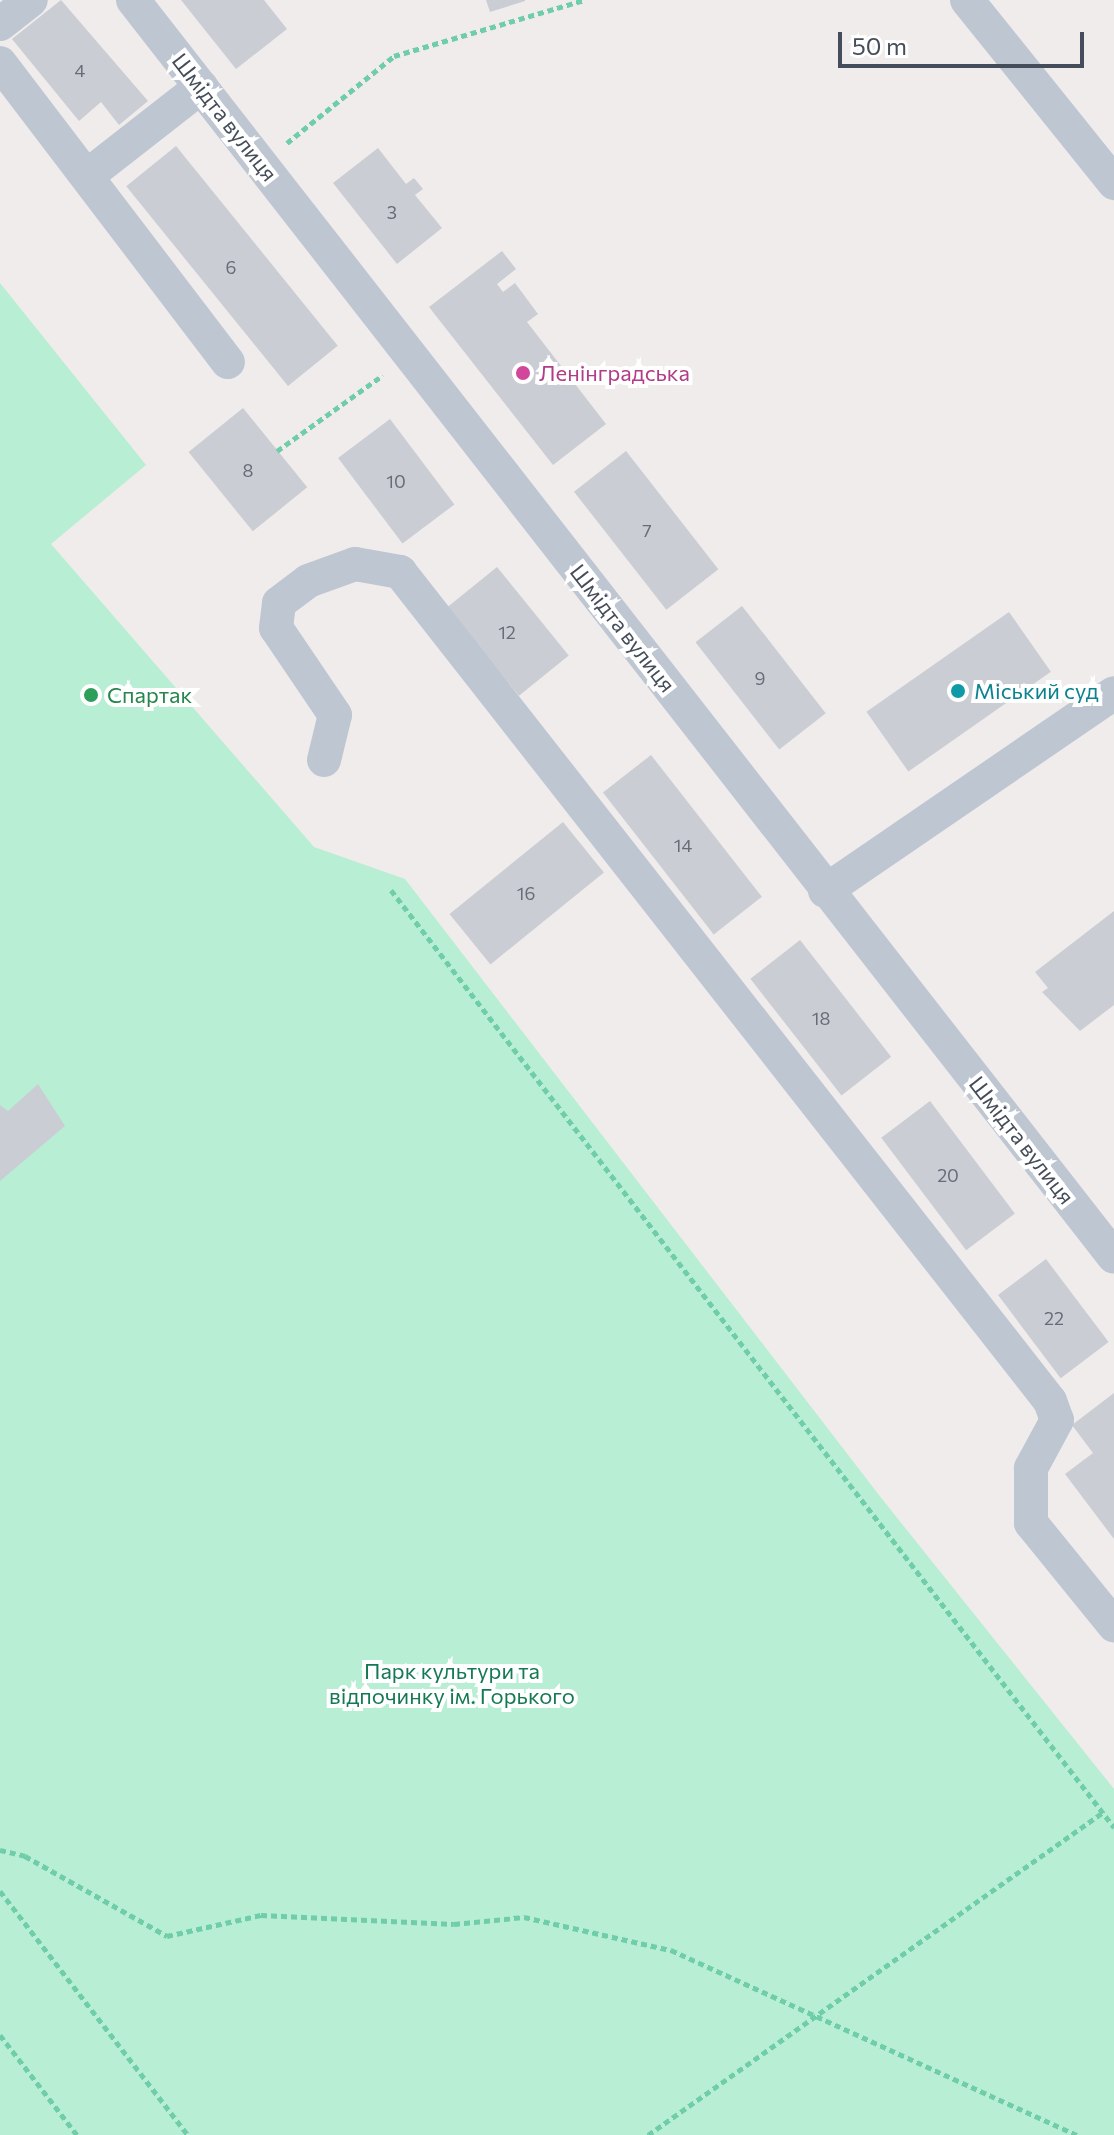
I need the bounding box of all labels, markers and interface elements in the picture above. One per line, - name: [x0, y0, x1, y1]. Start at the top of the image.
- scale bar: [842, 16, 1088, 66]
- text: 50 m: [852, 31, 907, 60]
- street label: Шмідта вулиця: [167, 48, 283, 186]
- house number: 4: [75, 59, 85, 81]
- house number: 3: [387, 201, 397, 223]
- house number: 6: [226, 256, 236, 278]
- place label: Ленінградська: [539, 360, 690, 386]
- marker: Ленінградська: [514, 364, 532, 382]
- house number: 8: [243, 459, 253, 481]
- house number: 10: [386, 470, 406, 492]
- house number: 7: [642, 519, 652, 541]
- street label: Шмідта вулиця: [565, 559, 681, 697]
- house number: 12: [498, 621, 516, 643]
- house number: 9: [755, 667, 765, 689]
- place label: Міський суд: [974, 678, 1099, 704]
- place label: Спартак: [107, 682, 192, 708]
- marker: Міський суд: [949, 682, 967, 700]
- marker: Спартак: [82, 686, 100, 704]
- house number: 14: [674, 834, 692, 856]
- house number: 16: [517, 882, 535, 904]
- house number: 18: [812, 1007, 830, 1029]
- street label: Шмідта вулиця: [964, 1071, 1080, 1209]
- house number: 20: [937, 1164, 959, 1186]
- house number: 22: [1044, 1307, 1064, 1329]
- park label: Парк культури та відпочинку ім. Горького: [329, 1657, 575, 1708]

